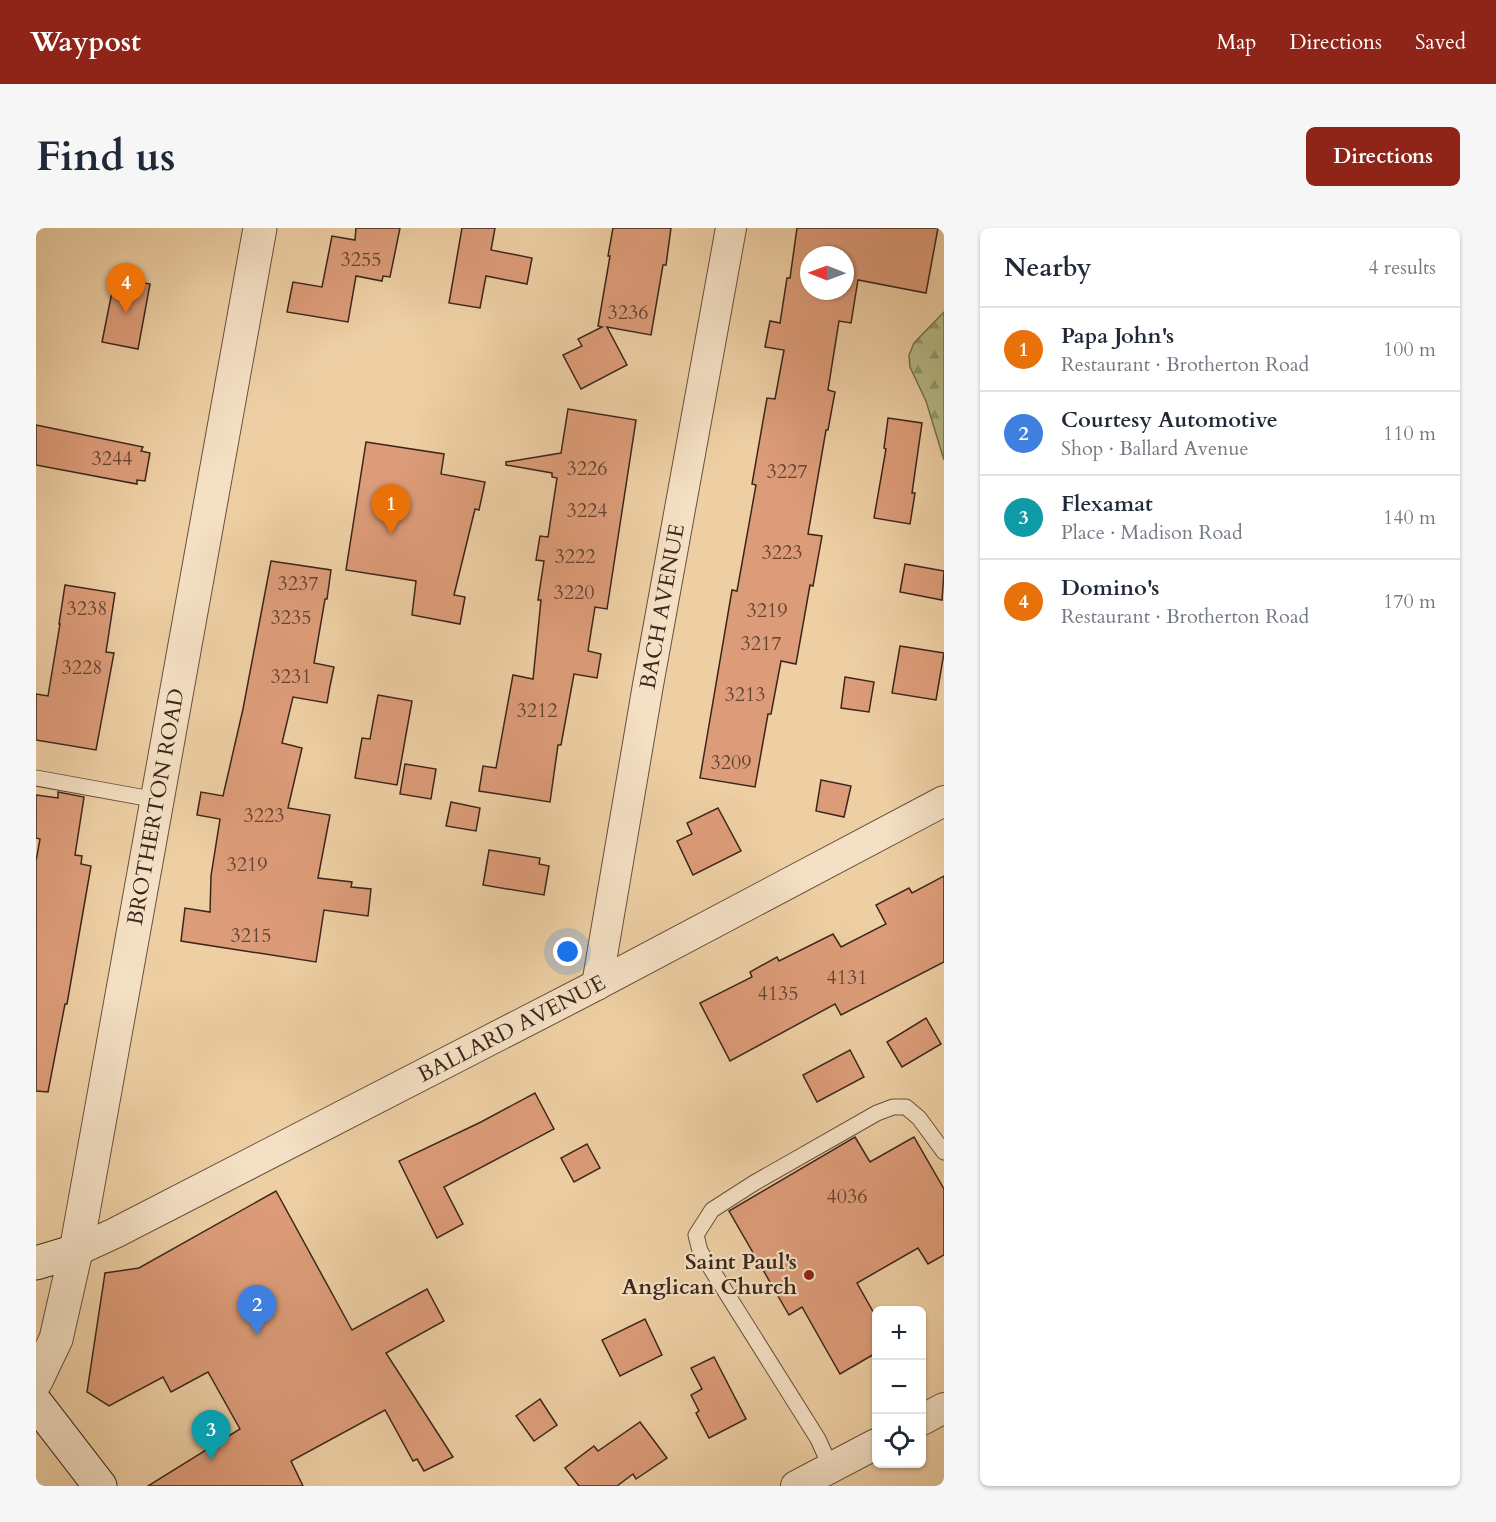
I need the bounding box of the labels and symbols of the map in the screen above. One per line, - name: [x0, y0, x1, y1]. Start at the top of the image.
- house number: 3255: [341, 246, 381, 273]
- north arrow: [800, 246, 854, 300]
- pin: 4: [106, 264, 146, 313]
- house number: 3236: [608, 299, 648, 326]
- house number: 3244: [92, 445, 132, 472]
- house number: 3226: [567, 455, 607, 482]
- house number: 3227: [767, 458, 807, 485]
- pin: 1: [372, 484, 410, 534]
- house number: 3224: [567, 497, 607, 524]
- street label: BACH AVENUE: [633, 522, 692, 692]
- house number: 3223: [762, 539, 802, 566]
- house number: 3222: [555, 543, 595, 570]
- house number: 3237: [278, 570, 318, 597]
- house number: 3220: [554, 579, 594, 606]
- house number: 3238: [67, 595, 107, 622]
- house number: 3219: [747, 597, 787, 624]
- house number: 3235: [271, 604, 311, 631]
- house number: 3217: [741, 630, 781, 657]
- house number: 3228: [62, 654, 102, 681]
- house number: 3231: [271, 663, 311, 690]
- house number: 3213: [725, 681, 765, 708]
- street label: BROTHERTON ROAD: [120, 686, 192, 928]
- house number: 3212: [517, 697, 557, 724]
- house number: 3209: [711, 749, 751, 776]
- house number: 3223: [244, 802, 284, 829]
- house number: 3219: [227, 851, 267, 878]
- house number: 3215: [231, 922, 271, 949]
- your location: [553, 937, 582, 966]
- house number: 4131: [827, 964, 867, 991]
- street label: BALLARD AVENUE: [412, 968, 611, 1090]
- house number: 4135: [758, 980, 798, 1007]
- house number: 4036: [827, 1183, 867, 1210]
- place label: Saint Paul's Anglican Church: [622, 1247, 797, 1302]
- marker: Saint Paul's Anglican Church: [802, 1268, 816, 1282]
- pin: 2: [238, 1286, 276, 1335]
- pin: 3: [192, 1410, 231, 1460]

